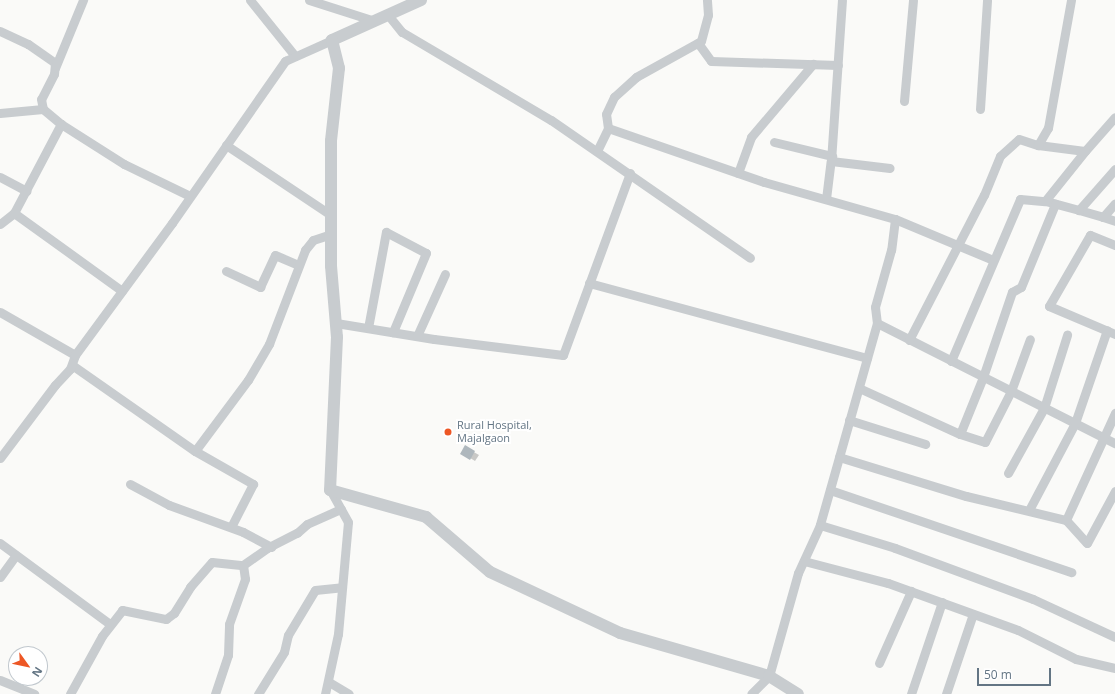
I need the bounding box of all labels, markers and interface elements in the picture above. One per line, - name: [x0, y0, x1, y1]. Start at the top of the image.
- place label: Rural Hospital, Majalgaon: [457, 419, 532, 445]
- marker: Rural Hospital, Majalgaon: [442, 426, 454, 438]
- north arrow: [8, 646, 48, 686]
- scale bar: [979, 660, 1053, 686]
- text: N: [29, 664, 46, 680]
- text: 50 m: [984, 666, 1012, 683]

